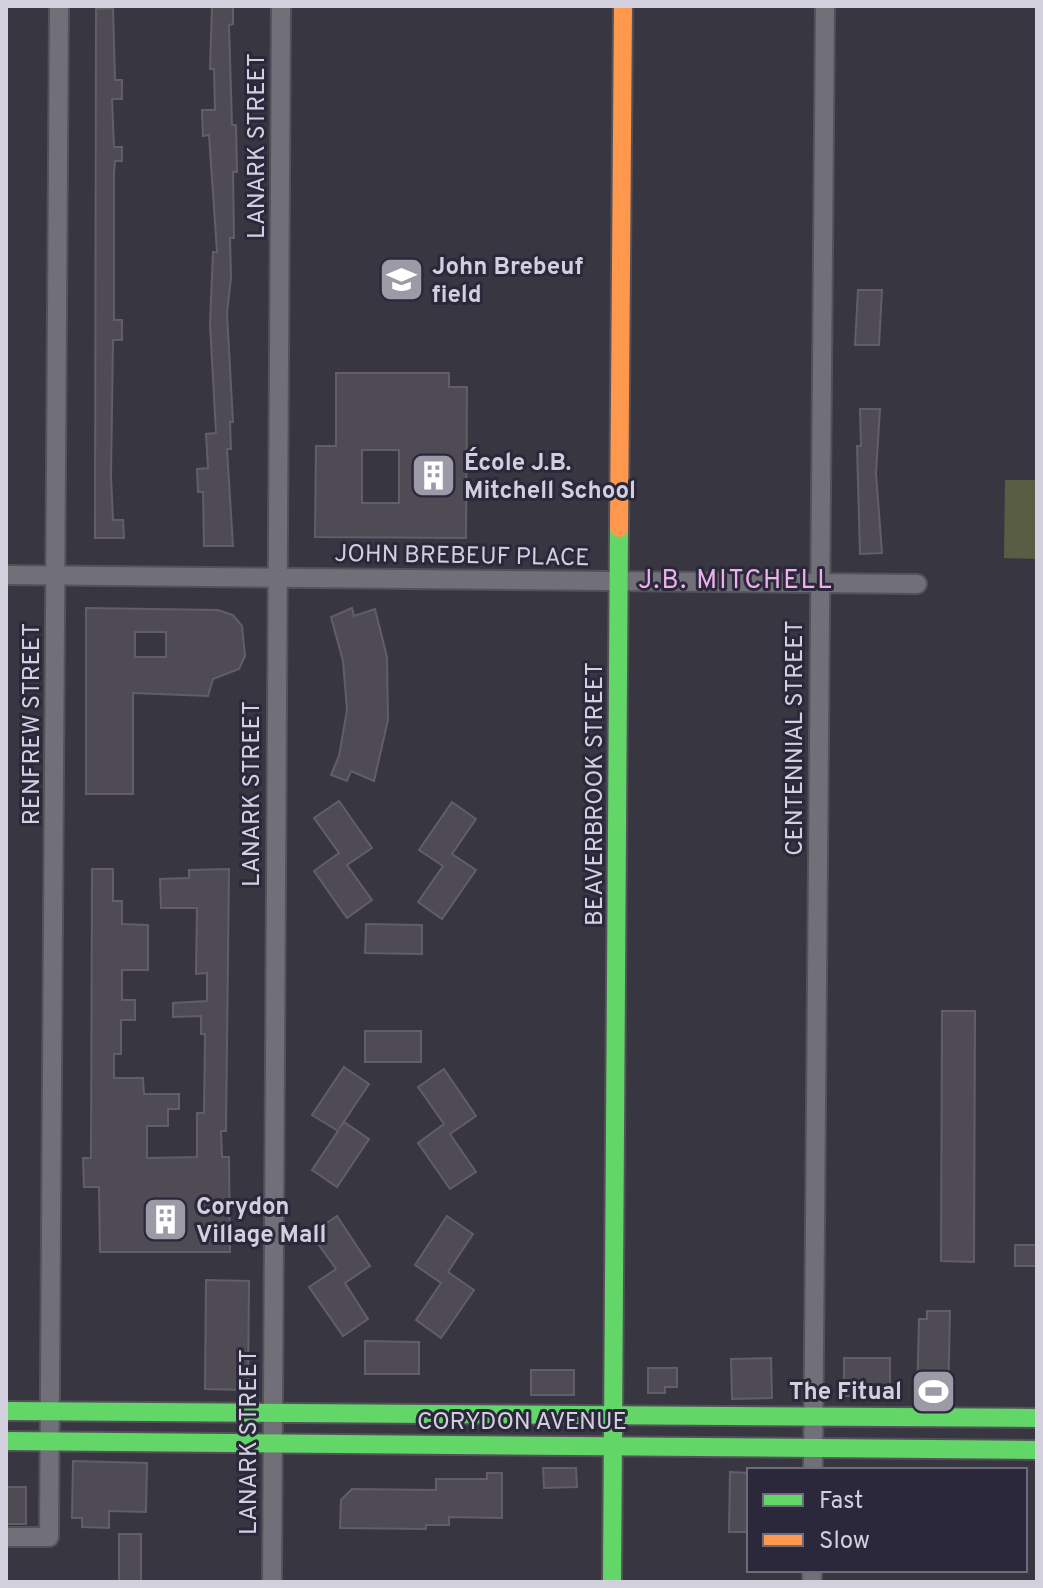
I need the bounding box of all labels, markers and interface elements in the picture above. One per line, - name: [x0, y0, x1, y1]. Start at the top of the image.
- street label: LANARK STREET: [243, 53, 273, 239]
- place label: John Brebeuf field: [432, 253, 583, 311]
- school or university icon: John Brebeuf field: [377, 256, 425, 304]
- place label: École J.B. Mitchell School: [464, 447, 636, 507]
- building icon: École J.B. Mitchell School: [409, 452, 457, 500]
- street label: JOHN BREBEUF PLACE: [334, 540, 590, 574]
- district label: J.B. MITCHELL: [638, 565, 834, 598]
- street label: CENTENNIAL STREET: [781, 620, 811, 856]
- street label: RENFREW STREET: [18, 623, 48, 825]
- street label: BEAVERBROOK STREET: [581, 662, 611, 926]
- street label: LANARK STREET: [238, 701, 268, 887]
- place label: Corydon Village Mall: [196, 1193, 326, 1251]
- building icon: Corydon Village Mall: [141, 1196, 189, 1244]
- street label: LANARK STREET: [235, 1349, 265, 1535]
- sports icon: The Fitual: [909, 1367, 957, 1415]
- place label: The Fitual: [789, 1378, 902, 1408]
- street label: CORYDON AVENUE: [417, 1408, 627, 1438]
- legend: [747, 1468, 1027, 1572]
- text: Fast: [819, 1487, 863, 1517]
- text: Slow: [819, 1527, 870, 1557]

